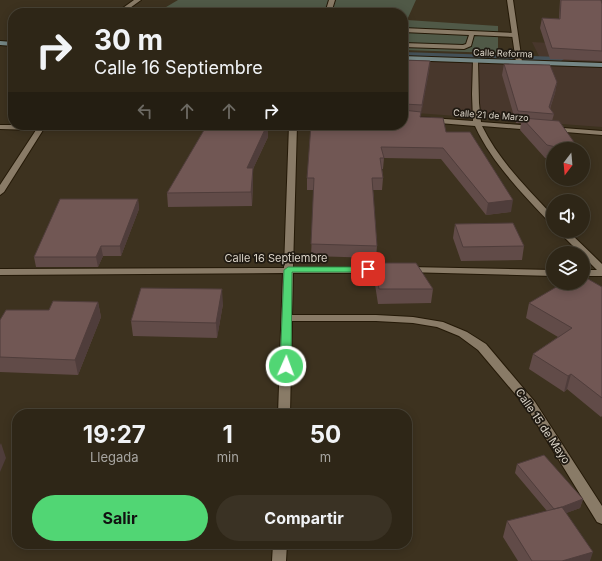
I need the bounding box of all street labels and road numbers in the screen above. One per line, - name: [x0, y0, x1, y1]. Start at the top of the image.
- street label: Calle Reforma: [473, 46, 533, 60]
- street label: Calle 21 de Marzo: [453, 107, 529, 123]
- street label: Calle 16 Septiembre: [224, 251, 328, 265]
- street label: Calle 15 de Mayo: [513, 386, 574, 467]

